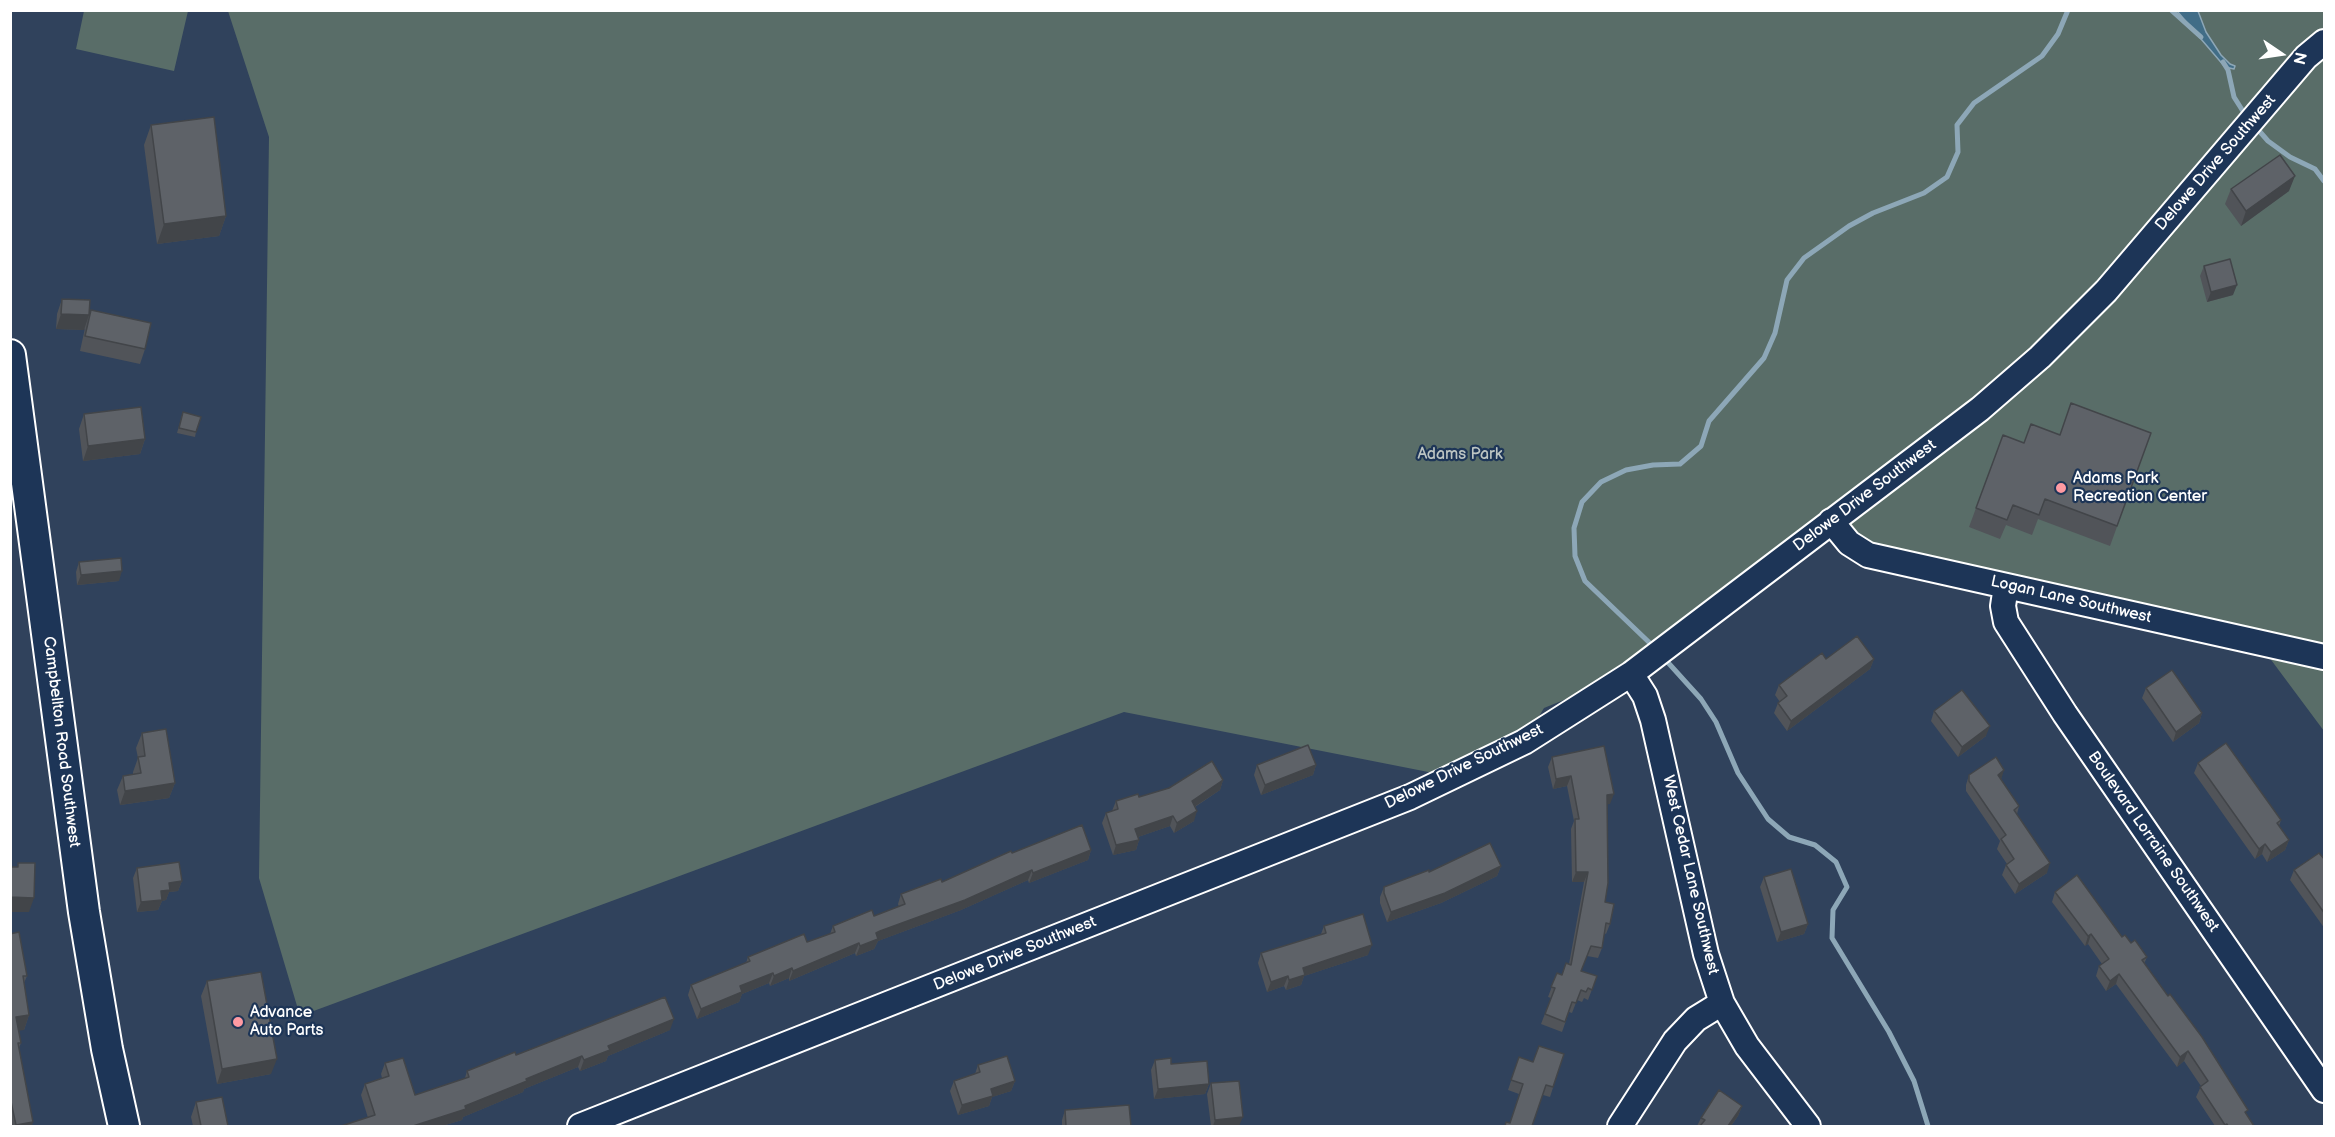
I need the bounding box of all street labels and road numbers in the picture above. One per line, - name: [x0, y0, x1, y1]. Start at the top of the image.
- street label: Delowe Drive Southwest: [2152, 91, 2280, 235]
- street label: Delowe Drive Southwest: [1790, 436, 1940, 556]
- street label: Logan Lane Southwest: [1989, 572, 2153, 628]
- street label: Campbellton Road Southwest: [39, 635, 83, 849]
- street label: Delowe Drive Southwest: [1382, 720, 1546, 814]
- street label: Boulevard Lorraine Southwest: [2083, 748, 2223, 936]
- street label: West Cedar Lane Southwest: [1658, 773, 1722, 977]
- street label: Delowe Drive Southwest: [931, 913, 1099, 995]

